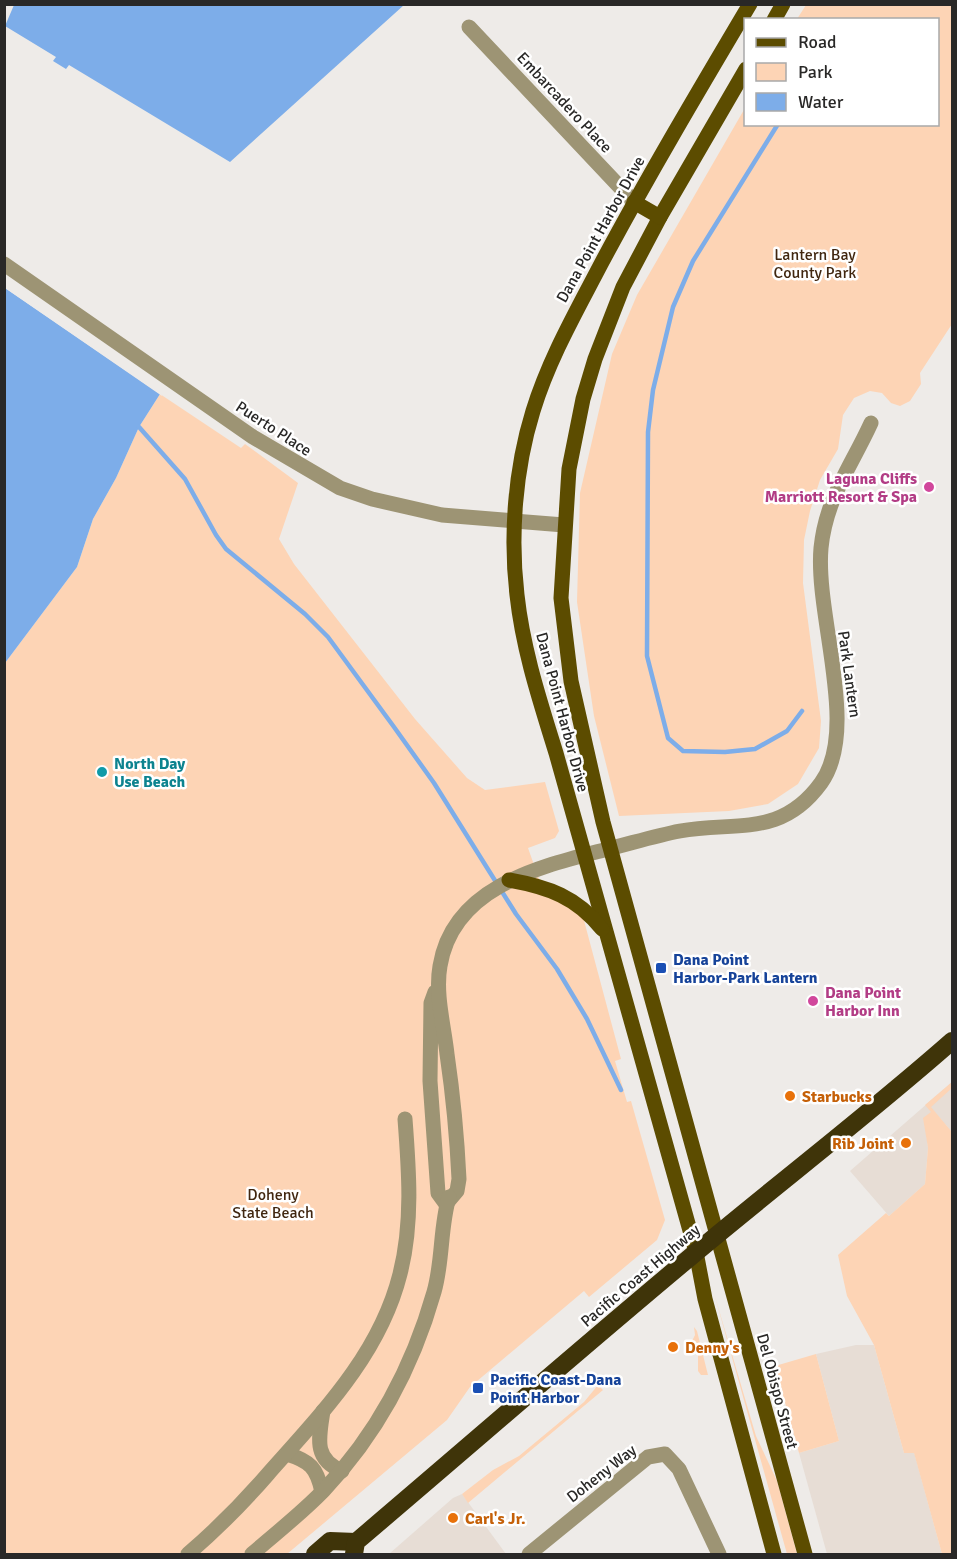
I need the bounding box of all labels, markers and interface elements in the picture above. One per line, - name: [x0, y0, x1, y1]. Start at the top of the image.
- legend: [744, 18, 939, 126]
- text: Road: [798, 31, 837, 53]
- street label: Embarcadero Place: [512, 48, 616, 157]
- text: Park: [798, 61, 833, 83]
- text: Water: [798, 91, 844, 113]
- street label: Dana Point Harbor Drive: [552, 153, 650, 306]
- park label: Lantern Bay County Park: [774, 245, 856, 283]
- street label: Puerto Place: [232, 397, 315, 461]
- place label: Laguna Cliffs Marriott Resort & Spa: [765, 469, 917, 507]
- marker: Laguna Cliffs Marriott Resort & Spa: [922, 480, 936, 494]
- street label: Park Lantern: [833, 629, 865, 719]
- street label: Dana Point Harbor Drive: [531, 630, 593, 794]
- place label: North Day Use Beach: [114, 754, 185, 792]
- marker: North Day Use Beach: [95, 765, 109, 779]
- place label: Dana Point Harbor-Park Lantern: [673, 950, 818, 988]
- marker: Dana Point Harbor-Park Lantern: [654, 961, 668, 975]
- place label: Dana Point Harbor Inn: [825, 983, 901, 1021]
- marker: Dana Point Harbor Inn: [806, 994, 820, 1008]
- place label: Starbucks: [802, 1087, 872, 1107]
- marker: Starbucks: [783, 1089, 797, 1103]
- place label: Rib Joint: [832, 1134, 894, 1154]
- marker: Rib Joint: [899, 1136, 913, 1150]
- park label: Doheny State Beach: [232, 1185, 314, 1223]
- street label: Pacific Coast Highway: [577, 1220, 705, 1332]
- street label: Del Obispo Street: [752, 1331, 802, 1452]
- place label: Denny's: [685, 1338, 740, 1358]
- marker: Denny's: [666, 1340, 680, 1354]
- place label: Pacific Coast-Dana Point Harbor: [490, 1370, 621, 1408]
- marker: Pacific Coast-Dana Point Harbor: [471, 1381, 485, 1395]
- street label: Doheny Way: [563, 1440, 641, 1507]
- place label: Carl's Jr.: [465, 1509, 525, 1529]
- marker: Carl's Jr.: [446, 1511, 460, 1525]

